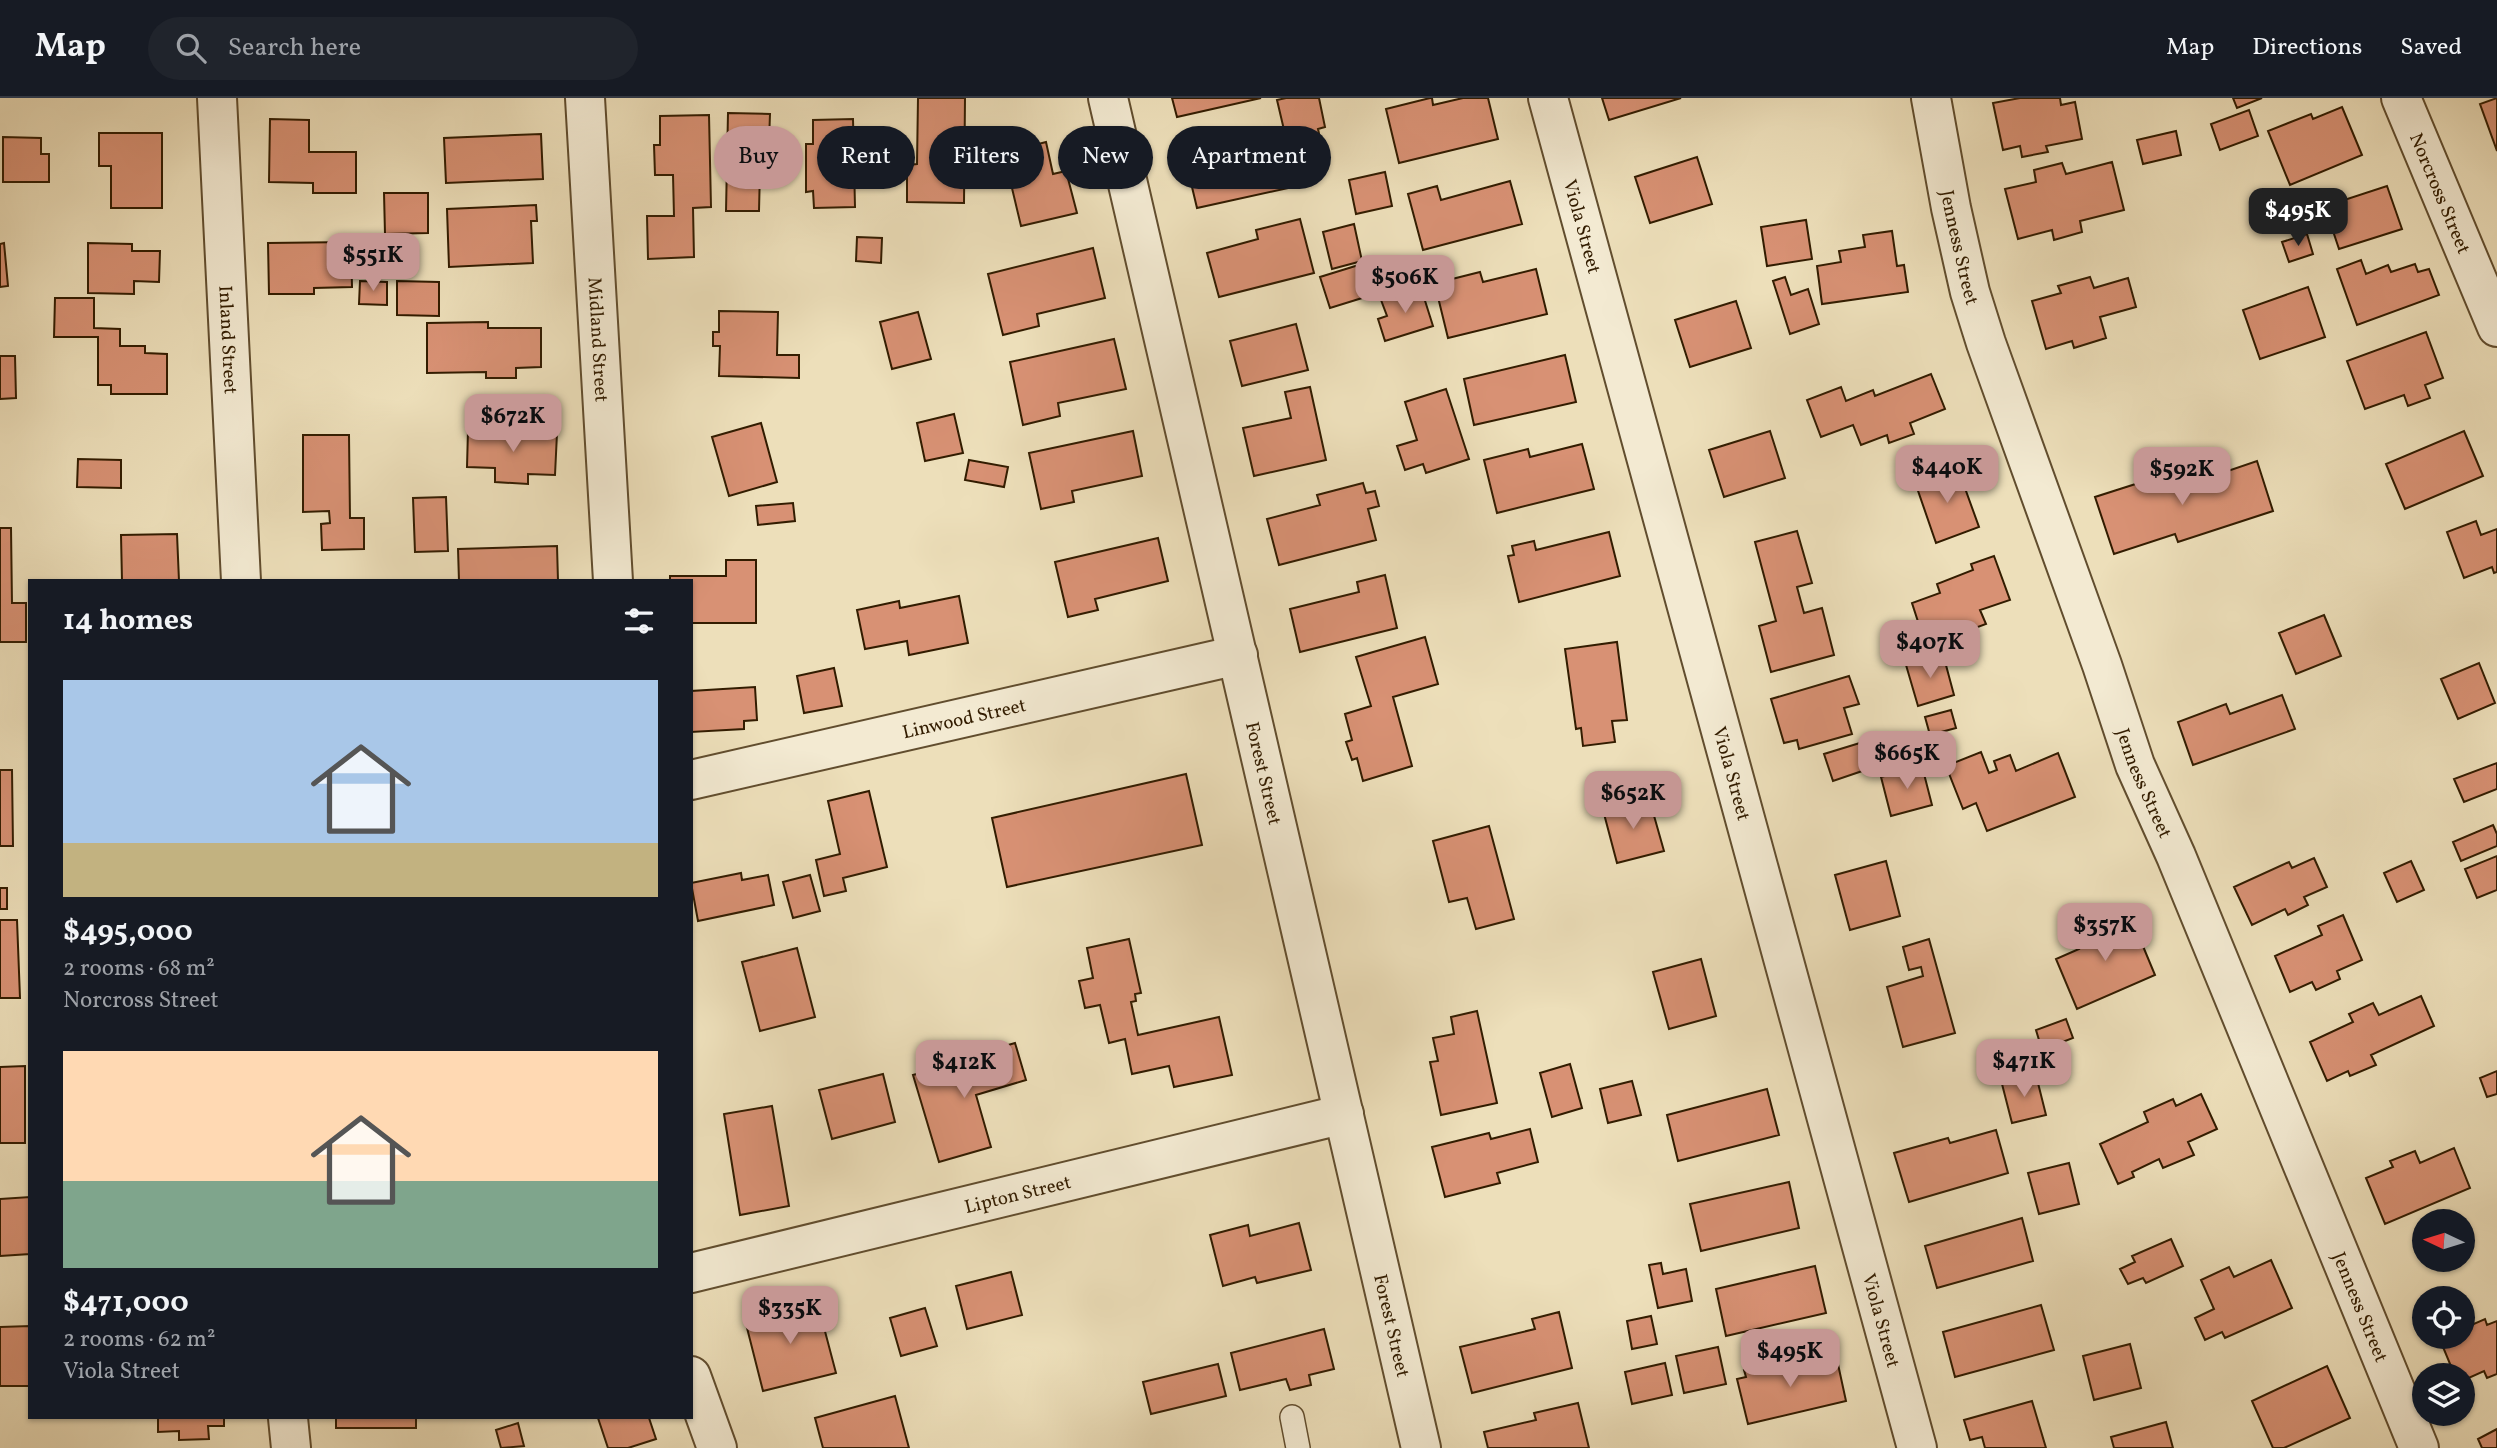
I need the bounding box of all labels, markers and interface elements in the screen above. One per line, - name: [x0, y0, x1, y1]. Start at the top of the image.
- search box: [148, 17, 638, 80]
- text: Map: [35, 25, 106, 71]
- icon: search: [172, 29, 210, 67]
- text: Search here: [228, 30, 361, 66]
- text: Map: [2166, 31, 2214, 65]
- text: Directions: [2252, 31, 2362, 65]
- text: Saved: [2400, 31, 2462, 65]
- chip: Buy: [714, 126, 803, 189]
- chip: Rent: [817, 126, 915, 189]
- chip: Filters: [929, 126, 1044, 189]
- chip: New: [1058, 126, 1153, 189]
- chip: Apartment: [1167, 126, 1331, 189]
- street label: Norcross Street: [2402, 129, 2476, 258]
- street label: Viola Street: [1556, 177, 1606, 277]
- street label: Jenness Street: [1933, 188, 1984, 309]
- pin: $495K: [2249, 188, 2347, 248]
- text: $495K: [2265, 195, 2331, 227]
- pin: $551K: [324, 234, 422, 293]
- text: $551K: [343, 240, 403, 272]
- pin: $506K: [1356, 256, 1454, 315]
- text: $506K: [1371, 262, 1439, 294]
- street label: Midland Street: [580, 277, 614, 403]
- street label: Inland Street: [211, 285, 243, 395]
- pin: $672K: [464, 394, 562, 454]
- text: $672K: [481, 401, 545, 433]
- pin: $440K: [1898, 446, 1996, 505]
- pin: $592K: [2133, 448, 2231, 507]
- text: $440K: [1911, 452, 1983, 484]
- text: $592K: [2150, 454, 2215, 486]
- text: 14 homes: [63, 600, 193, 642]
- icon: filters: [620, 602, 658, 640]
- pin: $407K: [1881, 620, 1979, 680]
- text: $407K: [1896, 627, 1964, 659]
- street label: Linwood Street: [900, 693, 1029, 746]
- street label: Forest Street: [1238, 719, 1287, 828]
- street label: Viola Street: [1705, 724, 1756, 824]
- street label: Jenness Street: [2109, 725, 2177, 843]
- icon: home: [298, 726, 424, 852]
- pin: $665K: [1858, 732, 1956, 791]
- text: $665K: [1874, 738, 1940, 770]
- pin: $652K: [1584, 772, 1682, 831]
- text: $652K: [1600, 778, 1666, 810]
- pin: $357K: [2056, 904, 2154, 963]
- text: $357K: [2073, 910, 2137, 942]
- text: $495,000: [63, 911, 193, 953]
- text: 2 rooms · 68 m²: [63, 953, 215, 985]
- text: Norcross Street: [63, 985, 219, 1017]
- pin: $412K: [915, 1040, 1013, 1100]
- pin: $471K: [1975, 1040, 2073, 1099]
- text: $471K: [1992, 1046, 2056, 1078]
- text: $412K: [932, 1047, 996, 1079]
- icon: home: [298, 1097, 424, 1223]
- street label: Lipton Street: [962, 1170, 1074, 1221]
- north arrow: [2412, 1209, 2474, 1272]
- map controls: [2412, 1209, 2475, 1426]
- street label: Jenness Street: [2325, 1248, 2394, 1367]
- street label: Viola Street: [1855, 1271, 1905, 1371]
- street label: Forest Street: [1366, 1272, 1415, 1380]
- text: $471,000: [63, 1282, 189, 1324]
- pin: $335K: [741, 1286, 839, 1346]
- button: locate: [2412, 1286, 2475, 1349]
- text: $335K: [758, 1293, 822, 1325]
- text: 2 rooms · 62 m²: [63, 1324, 215, 1356]
- pin: $495K: [1741, 1330, 1839, 1389]
- text: $495K: [1757, 1336, 1823, 1368]
- text: Viola Street: [63, 1356, 180, 1388]
- button: layers: [2412, 1363, 2475, 1426]

